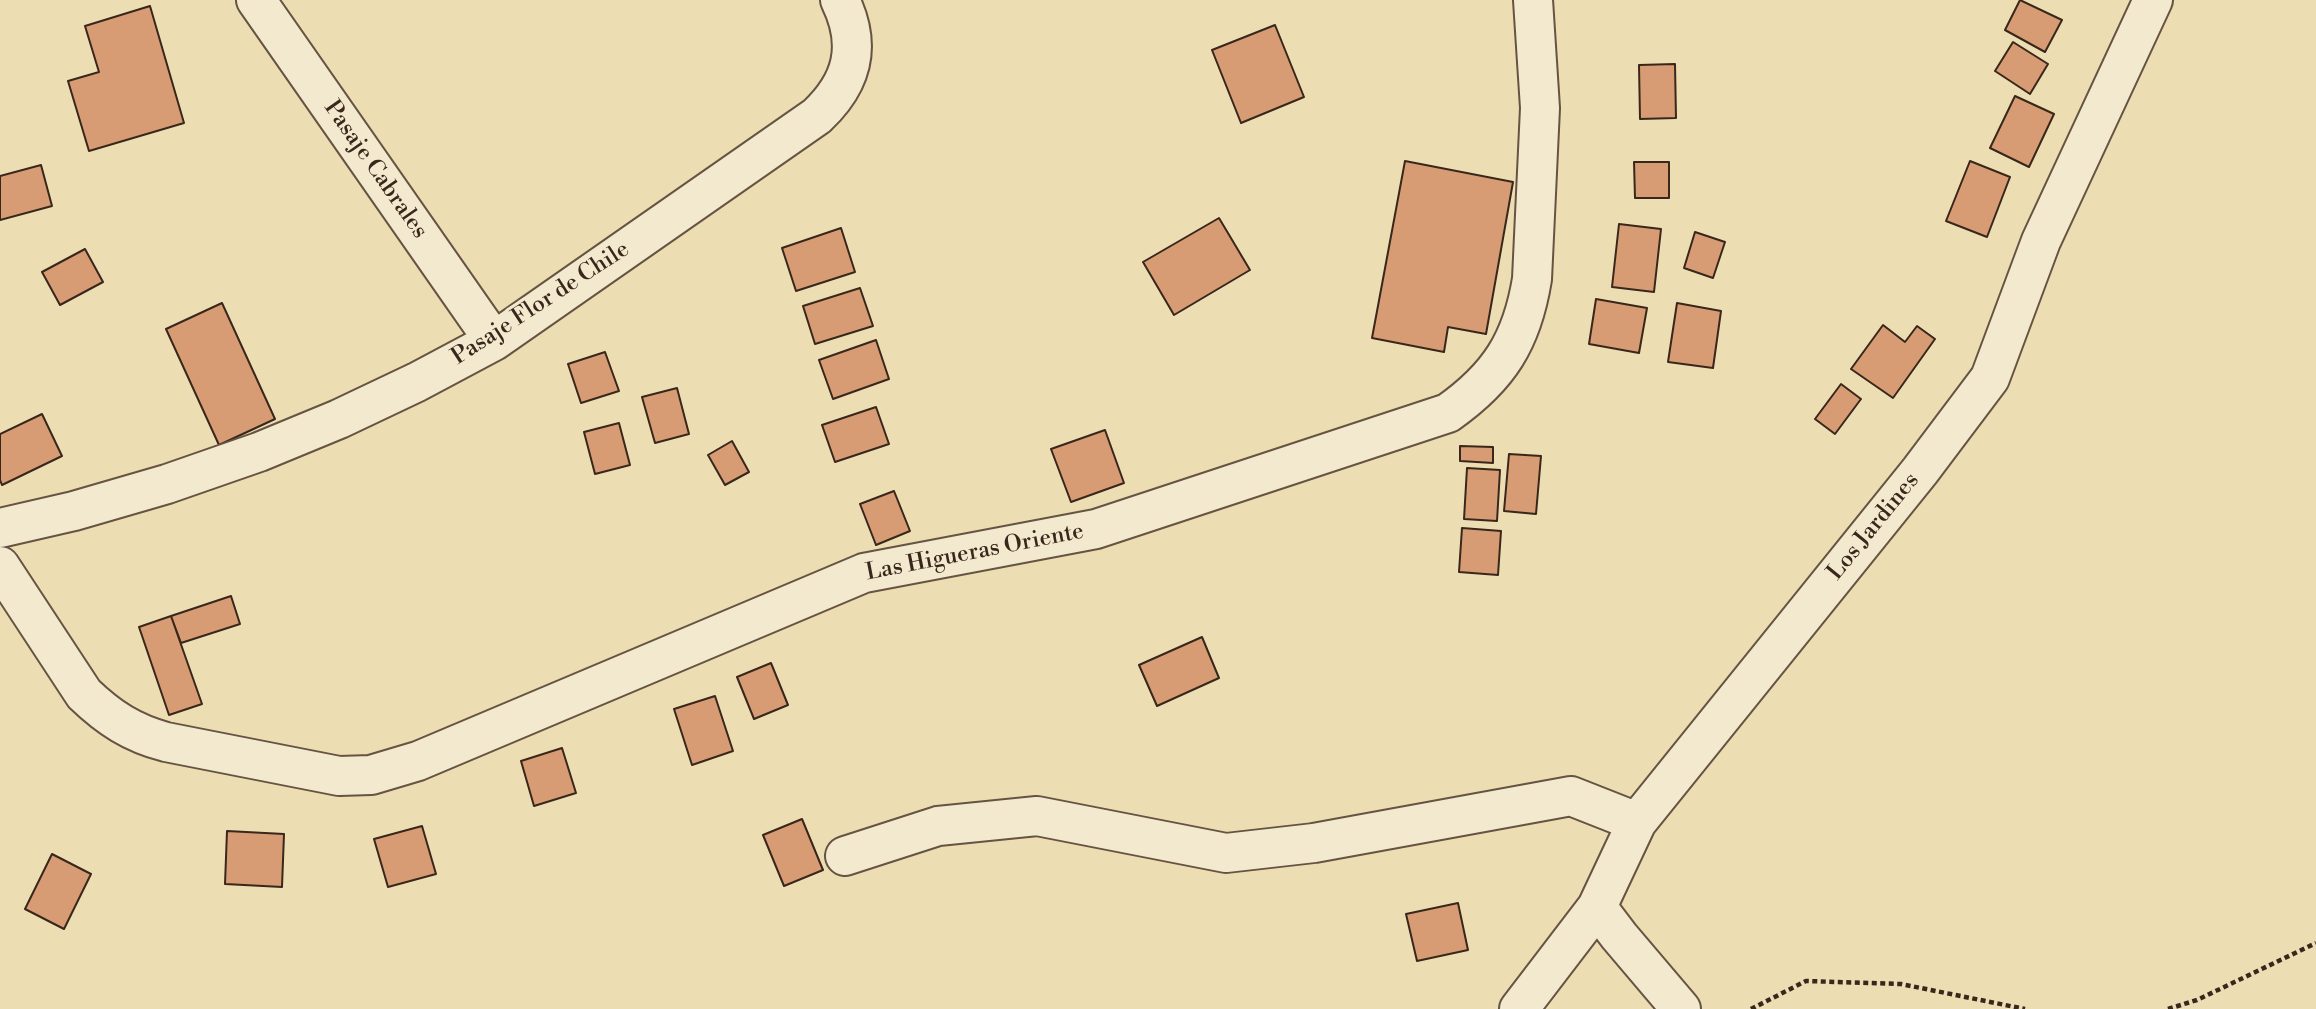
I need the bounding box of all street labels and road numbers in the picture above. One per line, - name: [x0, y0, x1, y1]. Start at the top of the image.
- street label: Pasaje Cabrales: [317, 96, 433, 244]
- street label: Pasaje Flor de Chile: [447, 236, 635, 372]
- street label: Los Jardines: [1822, 468, 1926, 586]
- street label: Las Higueras Oriente: [864, 518, 1086, 588]

